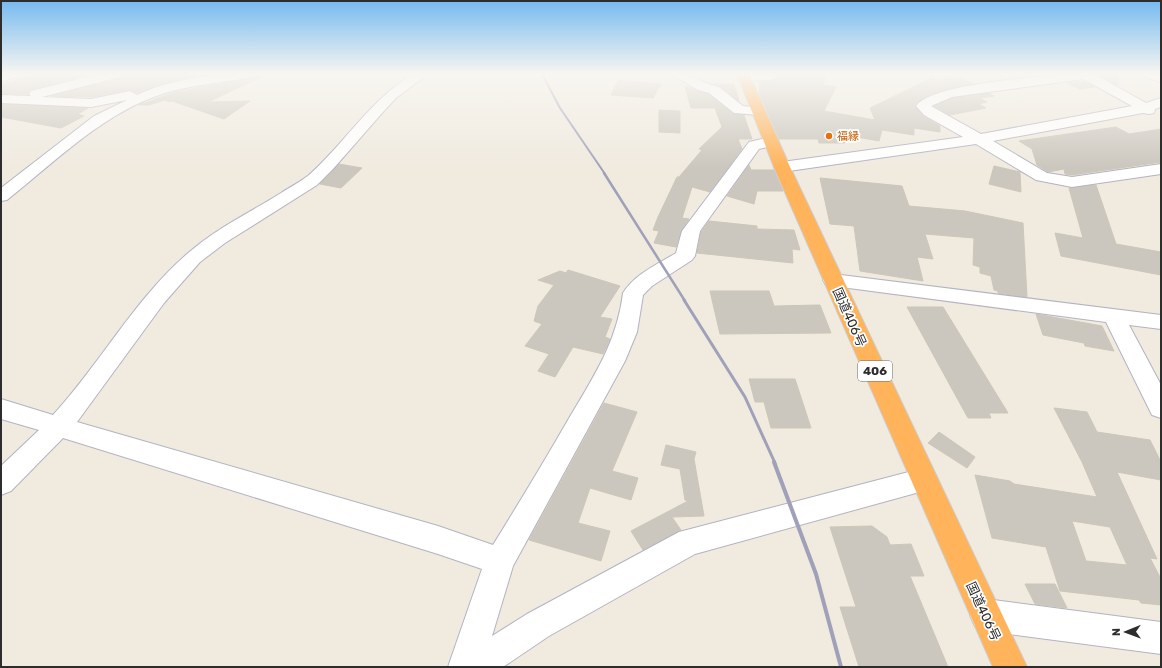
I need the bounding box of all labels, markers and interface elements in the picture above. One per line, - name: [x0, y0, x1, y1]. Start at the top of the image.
- place label: 福縁: [837, 130, 859, 143]
- marker: 福縁: [824, 131, 834, 141]
- street label: 国道406号: [830, 285, 869, 349]
- road number: 406: [858, 361, 892, 381]
- street label: 国道406号: [963, 579, 1004, 643]
- north arrow: [1106, 612, 1146, 652]
- text: N: [1110, 628, 1123, 636]

